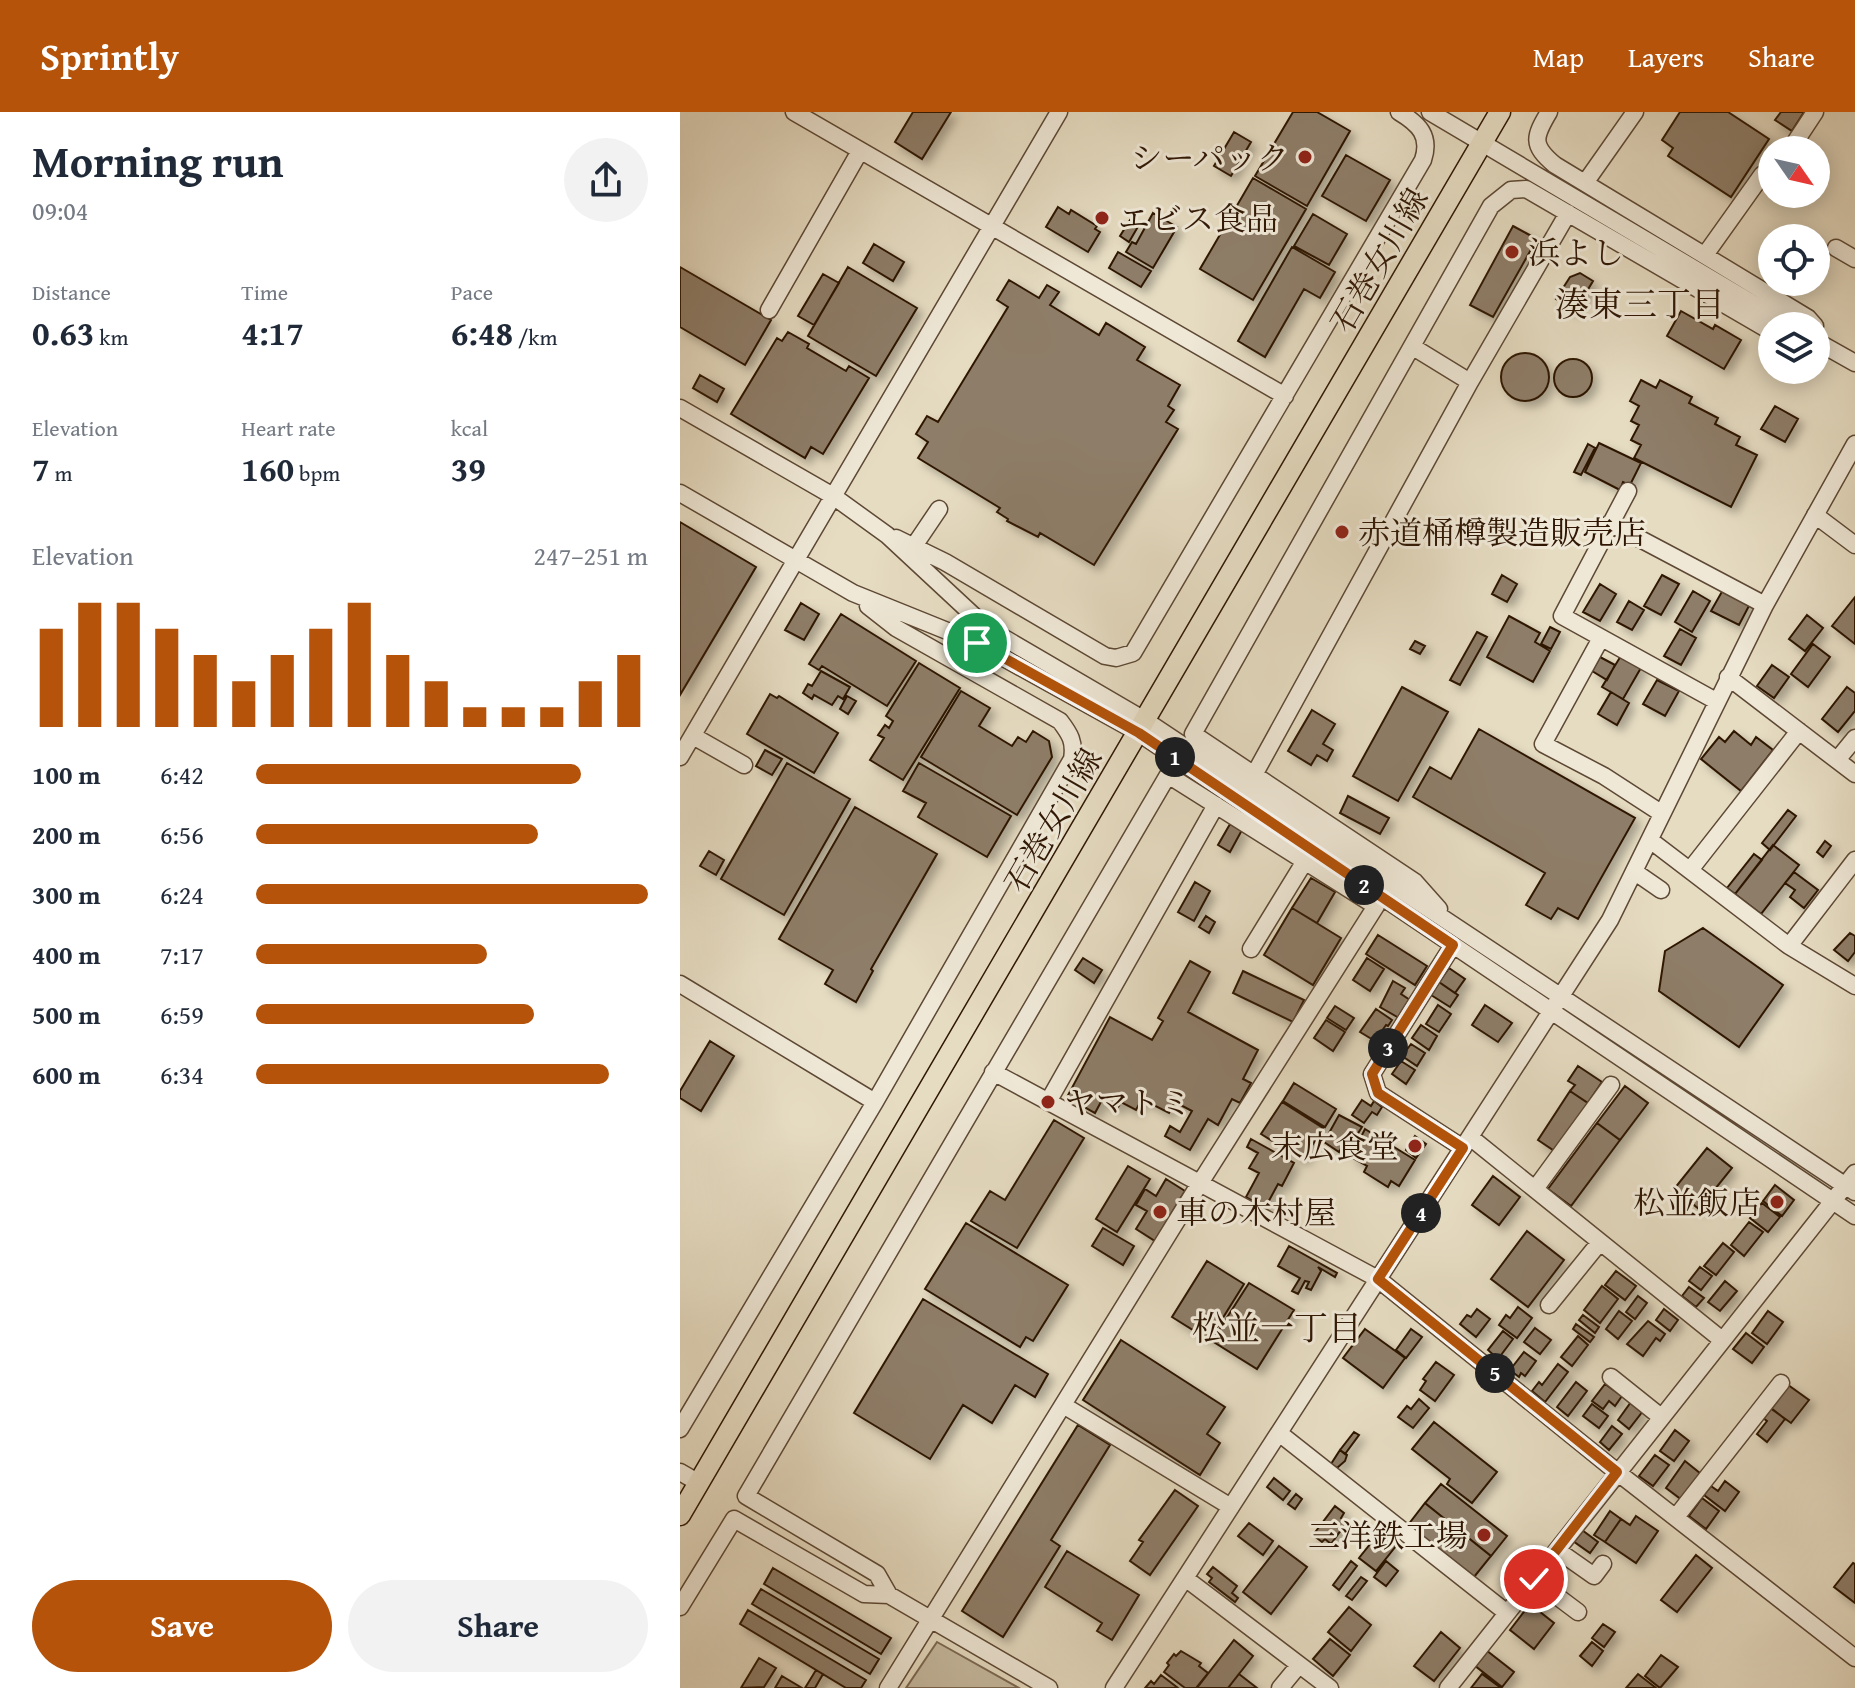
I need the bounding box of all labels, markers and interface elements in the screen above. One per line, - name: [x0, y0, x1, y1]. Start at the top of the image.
- text: Sprintly: [40, 28, 179, 84]
- text: Map: [1533, 36, 1584, 77]
- text: Layers: [1628, 36, 1704, 77]
- text: Share: [1748, 36, 1815, 77]
- text: Morning run: [32, 129, 283, 193]
- place label: シーパック: [1131, 134, 1289, 181]
- north arrow: [1758, 136, 1830, 208]
- map controls: [1758, 136, 1830, 384]
- button: share: [564, 138, 648, 222]
- marker: シーパック: [1296, 148, 1314, 166]
- street label: 石巻女川線: [1319, 179, 1439, 341]
- text: 09:04: [32, 191, 88, 230]
- place label: エビス食品: [1118, 195, 1278, 242]
- marker: エビス食品: [1093, 209, 1111, 227]
- button: locate: [1758, 224, 1830, 296]
- place label: 浜よし: [1528, 229, 1624, 276]
- marker: 浜よし: [1503, 243, 1521, 261]
- text: Distance: [32, 276, 111, 308]
- text: Time: [241, 276, 288, 308]
- text: Pace: [451, 276, 493, 308]
- district label: 湊東三丁目: [1555, 279, 1725, 328]
- text: 0.63: [32, 308, 94, 357]
- text: 4:17: [241, 308, 304, 357]
- text: 6:48: [451, 308, 513, 357]
- button: layers: [1758, 312, 1830, 384]
- text: km: [94, 321, 128, 353]
- text: /km: [513, 321, 558, 353]
- text: Elevation: [32, 412, 118, 444]
- text: Heart rate: [241, 412, 336, 444]
- text: kcal: [451, 412, 488, 444]
- text: 7: [32, 444, 50, 493]
- text: 160: [241, 444, 294, 493]
- text: 39: [451, 444, 486, 493]
- text: m: [50, 457, 72, 489]
- text: bpm: [294, 457, 340, 489]
- place label: 赤道桶樽製造販売店: [1358, 509, 1646, 556]
- marker: 赤道桶樽製造販売店: [1333, 523, 1351, 541]
- text: Elevation: [32, 536, 134, 575]
- text: 247–251 m: [534, 536, 648, 575]
- pin: [943, 609, 1011, 677]
- icon: arrive: [955, 621, 999, 665]
- pin: 1: [1155, 737, 1195, 777]
- street label: 石巻女川線: [993, 739, 1113, 901]
- text: 1: [1169, 741, 1181, 773]
- text: 100 m: [32, 755, 100, 794]
- text: 6:42: [160, 755, 204, 794]
- text: 200 m: [32, 815, 100, 854]
- text: 6:56: [160, 815, 204, 854]
- pin: 2: [1344, 865, 1384, 905]
- text: 2: [1358, 869, 1370, 901]
- text: 300 m: [32, 875, 100, 914]
- text: 6:24: [160, 875, 204, 914]
- text: 400 m: [32, 935, 100, 974]
- text: 7:17: [160, 935, 204, 974]
- text: 500 m: [32, 995, 100, 1034]
- text: 6:59: [160, 995, 204, 1034]
- pin: 3: [1368, 1028, 1408, 1068]
- text: 3: [1382, 1032, 1394, 1064]
- text: 600 m: [32, 1055, 100, 1094]
- text: 6:34: [160, 1055, 204, 1094]
- place label: ヤマトミ: [1064, 1079, 1192, 1126]
- marker: ヤマトミ: [1039, 1093, 1057, 1111]
- place label: 末広食堂: [1271, 1123, 1399, 1170]
- marker: 末広食堂: [1406, 1137, 1424, 1155]
- place label: 松並飯店: [1633, 1179, 1761, 1226]
- place label: 車の木村屋: [1176, 1189, 1336, 1236]
- pin: 4: [1401, 1193, 1441, 1233]
- marker: 松並飯店: [1768, 1193, 1786, 1211]
- text: 4: [1415, 1197, 1427, 1229]
- marker: 車の木村屋: [1151, 1203, 1169, 1221]
- district label: 松並一丁目: [1192, 1303, 1362, 1352]
- pin: 5: [1475, 1353, 1515, 1393]
- text: 5: [1489, 1357, 1501, 1389]
- place label: 三洋鉄工場: [1308, 1512, 1468, 1559]
- marker: 三洋鉄工場: [1475, 1526, 1493, 1544]
- pin: [1500, 1545, 1568, 1613]
- icon: check: [1512, 1557, 1556, 1601]
- button: Save: [32, 1580, 332, 1672]
- button: Share: [348, 1580, 648, 1672]

